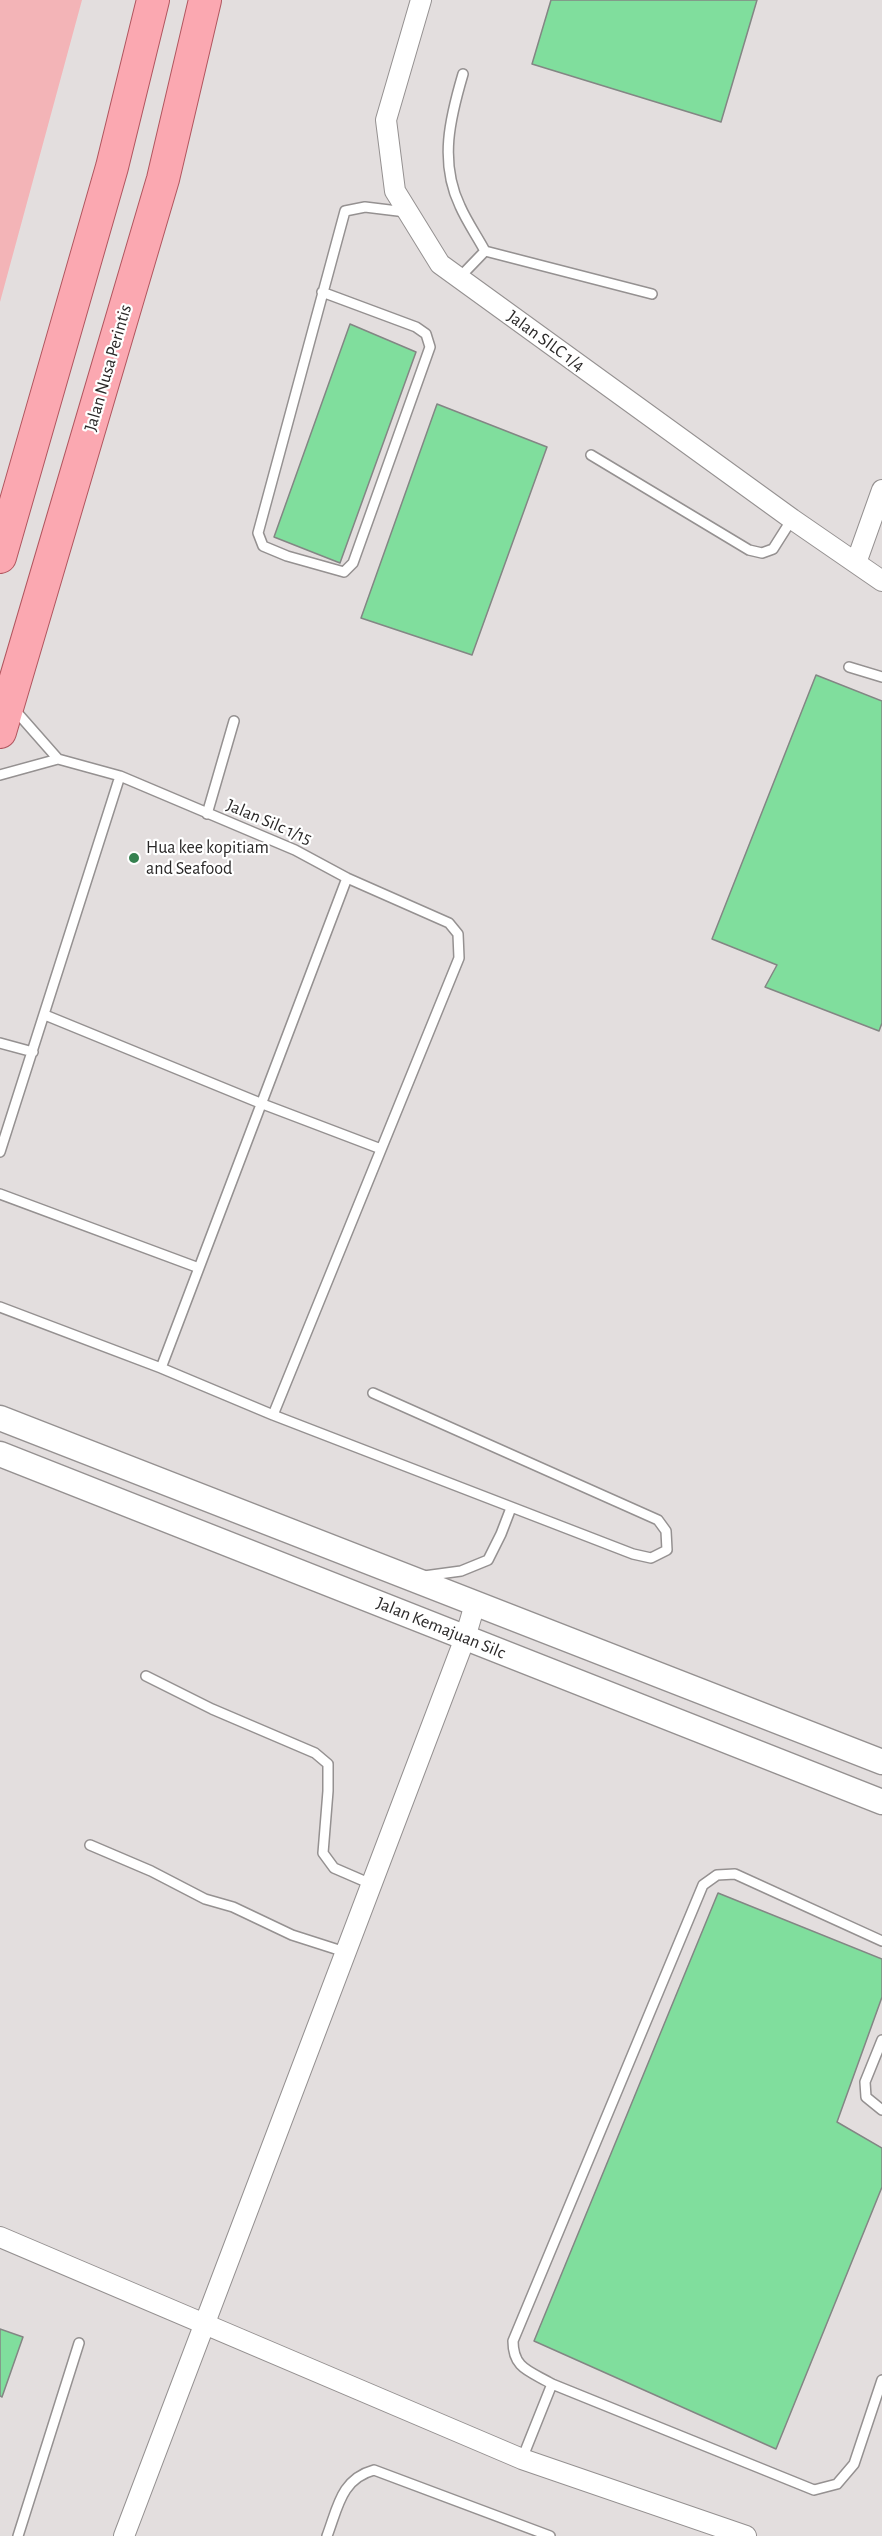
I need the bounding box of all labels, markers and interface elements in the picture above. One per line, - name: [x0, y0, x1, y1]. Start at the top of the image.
- street label: Jalan Nusa Perintis: [80, 302, 136, 434]
- street label: Jalan SILC 1/4: [503, 306, 589, 376]
- street label: Jalan Silc 1/15: [223, 794, 315, 850]
- place label: Hua kee kopitiam and Seafood: [146, 837, 269, 880]
- marker: Hua kee kopitiam and Seafood: [127, 851, 141, 865]
- street label: Jalan Kemajuan Silc: [373, 1592, 509, 1664]

